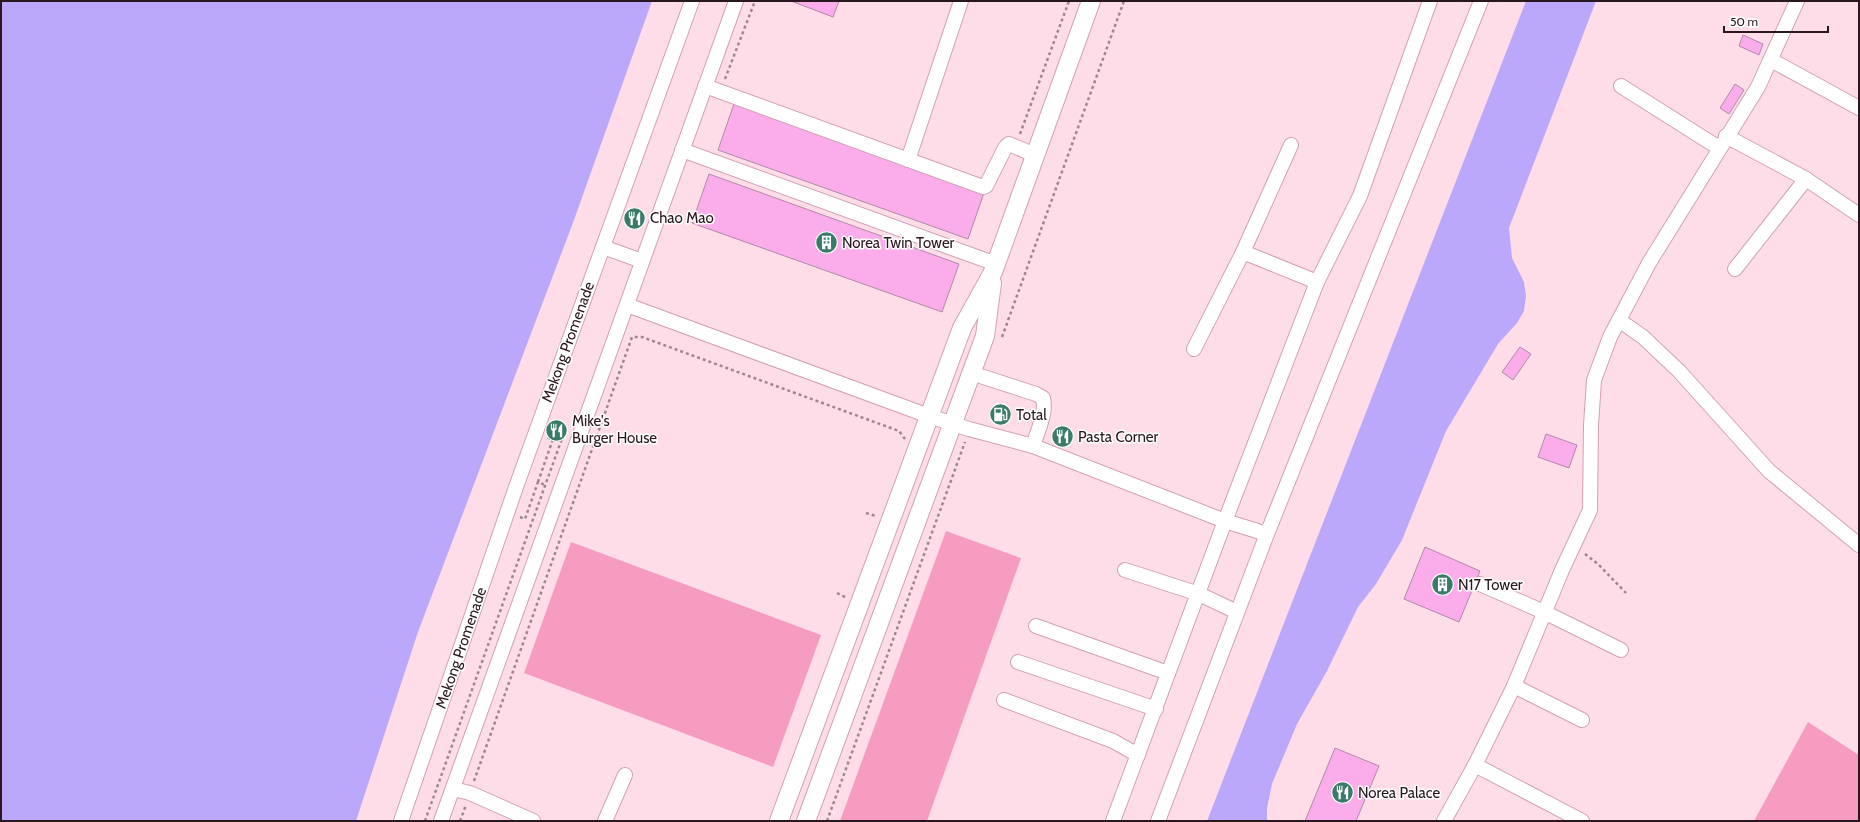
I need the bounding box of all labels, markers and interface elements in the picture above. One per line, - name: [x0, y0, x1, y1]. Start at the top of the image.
- scale bar: [1724, 8, 1828, 34]
- text: 50 m: [1730, 14, 1758, 29]
- restaurant icon: Chao Mao: [621, 205, 647, 231]
- place label: Chao Mao: [650, 209, 714, 227]
- building icon: Norea Twin Tower: [813, 230, 839, 256]
- place label: Norea Twin Tower: [842, 234, 955, 252]
- street label: Mekong Promenade: [538, 279, 598, 405]
- fuel station icon: Total: [987, 402, 1013, 428]
- place label: Total: [1016, 406, 1047, 424]
- place label: Mike's Burger House: [572, 412, 657, 447]
- restaurant icon: Mike's Burger House: [543, 417, 569, 443]
- restaurant icon: Pasta Corner: [1050, 424, 1076, 450]
- place label: Pasta Corner: [1078, 428, 1158, 446]
- building icon: N17 Tower: [1429, 572, 1455, 598]
- place label: N17 Tower: [1458, 576, 1523, 594]
- street label: Mekong Promenade: [432, 585, 490, 711]
- restaurant icon: Norea Palace: [1329, 780, 1355, 806]
- place label: Norea Palace: [1358, 784, 1440, 802]

